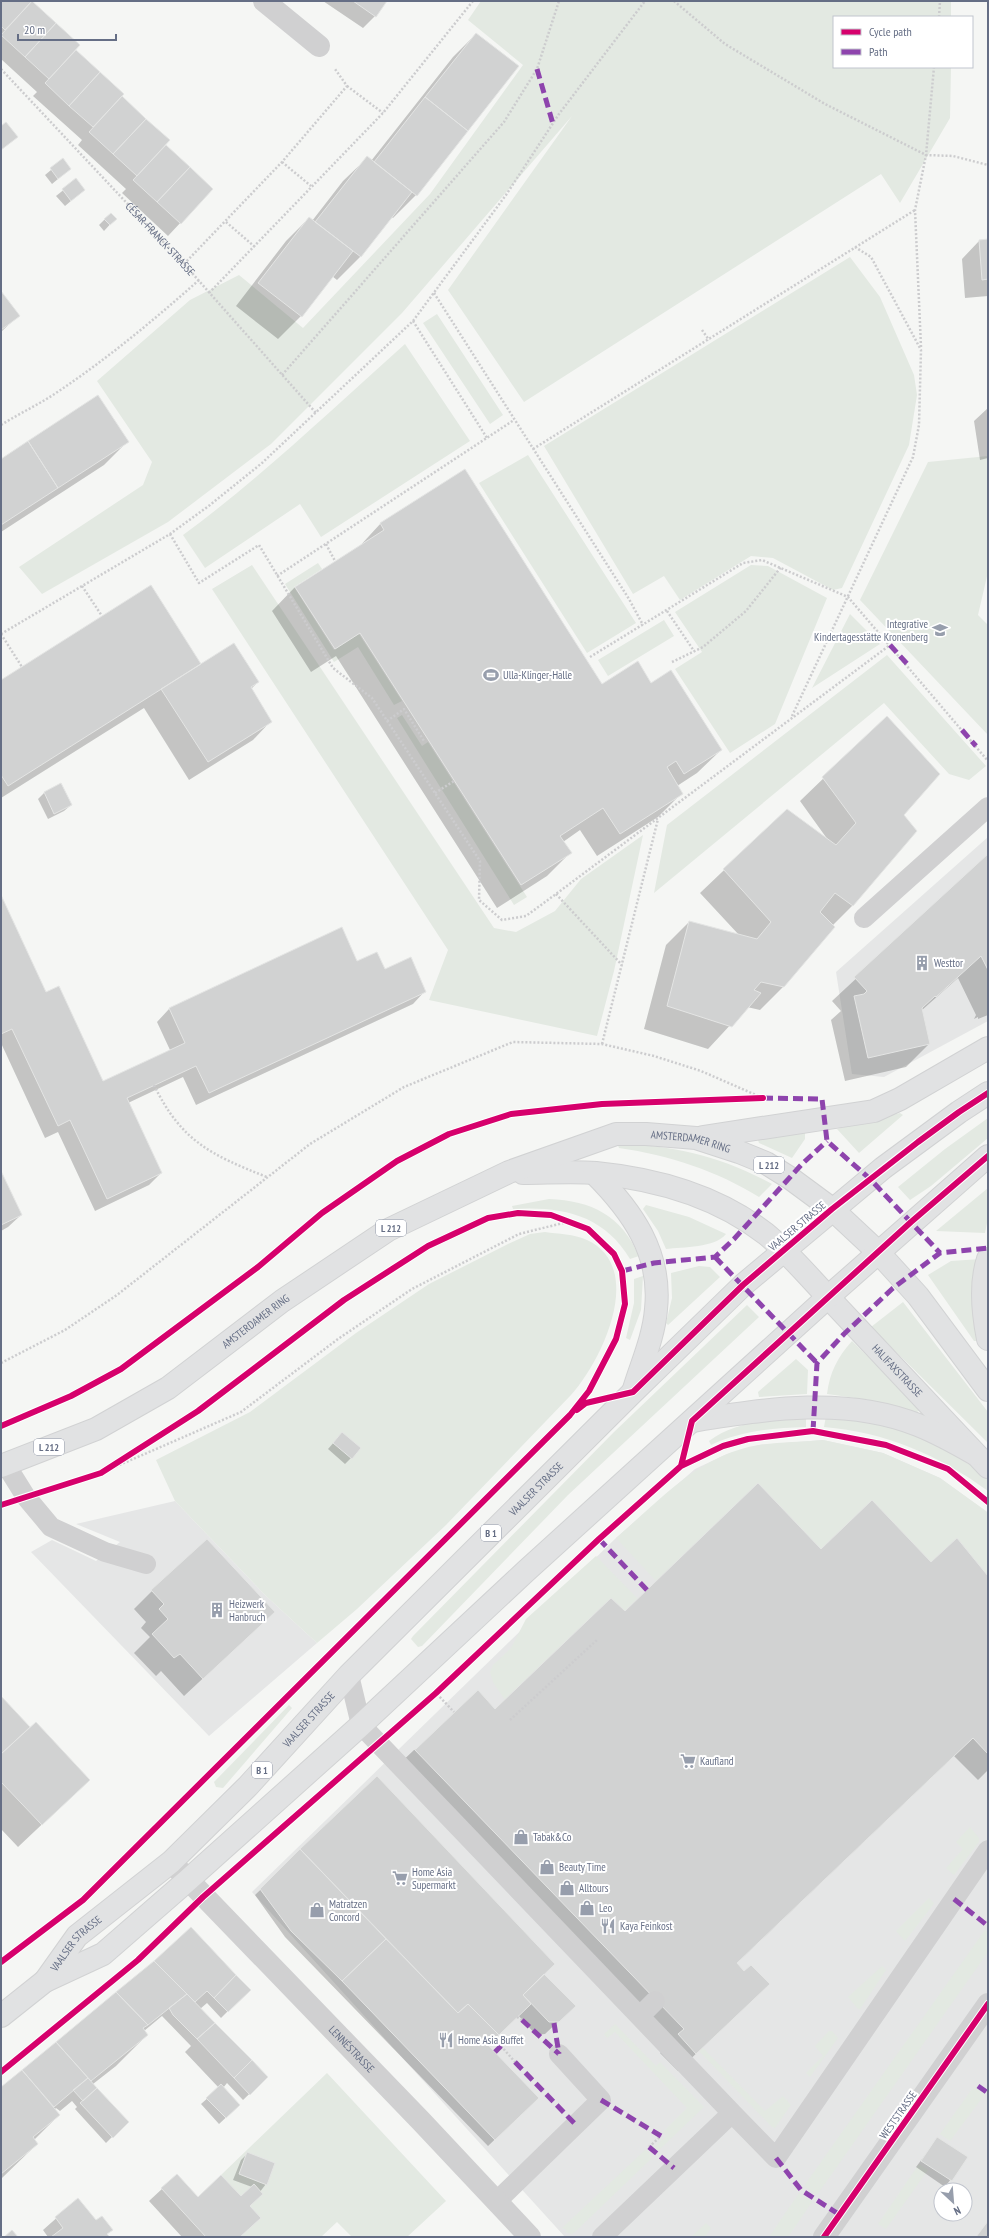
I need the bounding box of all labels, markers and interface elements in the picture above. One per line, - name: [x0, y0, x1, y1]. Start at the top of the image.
- scale bar: [18, 16, 116, 42]
- legend: [833, 16, 973, 68]
- text: 20 m: [24, 22, 45, 37]
- text: Cycle path: [869, 24, 912, 39]
- text: Path: [869, 44, 887, 59]
- street label: CÉSAR-FRANCK-STRASSE: [123, 199, 198, 279]
- place label: Integrative Kindertagesstätte Kronenberg: [814, 617, 928, 644]
- school or university icon: Integrative Kindertagesstätte Kronenberg: [931, 621, 949, 639]
- sports icon: Ulla-Klinger-Halle: [482, 666, 500, 684]
- place label: Ulla-Klinger-Halle: [503, 668, 573, 682]
- building icon: Westtor: [913, 954, 931, 972]
- place label: Westtor: [934, 956, 963, 970]
- street label: AMSTERDAMER RING: [650, 1127, 732, 1156]
- road number: L 212: [754, 1157, 784, 1173]
- street label: VAALSER STRASSE: [765, 1198, 829, 1255]
- road number: L 212: [376, 1220, 406, 1236]
- street label: AMSTERDAMER RING: [219, 1291, 292, 1351]
- street label: HALIFAXSTRASSE: [869, 1341, 926, 1400]
- road number: L 212: [34, 1439, 64, 1455]
- street label: VAALSER STRASSE: [505, 1459, 566, 1519]
- road number: B 1: [481, 1525, 501, 1541]
- place label: Heizwerk Hanbruch: [229, 1597, 266, 1624]
- building icon: Heizwerk Hanbruch: [208, 1601, 226, 1619]
- street label: VAALSER STRASSE: [279, 1688, 338, 1751]
- supermarket icon: Kaufland: [679, 1752, 697, 1770]
- place label: Kaufland: [700, 1754, 734, 1768]
- road number: B 1: [252, 1762, 272, 1778]
- shop icon: Tabak&Co: [512, 1828, 530, 1846]
- place label: Tabak&Co: [533, 1830, 572, 1844]
- shop icon: Beauty Time: [538, 1858, 556, 1876]
- place label: Beauty Time: [559, 1860, 606, 1874]
- place label: Home Asia Supermarkt: [412, 1865, 456, 1892]
- supermarket icon: Home Asia Supermarkt: [391, 1869, 409, 1887]
- shop icon: Alltours: [558, 1879, 576, 1897]
- place label: Alltours: [579, 1881, 609, 1895]
- place label: Matratzen Concord: [329, 1897, 367, 1924]
- shop icon: Leo: [578, 1899, 596, 1917]
- shop icon: Matratzen Concord: [308, 1901, 326, 1919]
- place label: Leo: [599, 1901, 613, 1915]
- street label: VAALSER STRASSE: [47, 1912, 104, 1975]
- restaurant icon: Kaya Feinkost: [599, 1917, 617, 1935]
- place label: Kaya Feinkost: [620, 1919, 672, 1933]
- street label: LENNÉSTRASSE: [326, 2023, 378, 2076]
- restaurant icon: Home Asia Buffet: [437, 2031, 455, 2049]
- place label: Home Asia Buffet: [458, 2033, 524, 2047]
- street label: WESTSTRASSE: [876, 2088, 920, 2142]
- north arrow: [933, 2182, 973, 2222]
- text: N: [952, 2203, 963, 2219]

